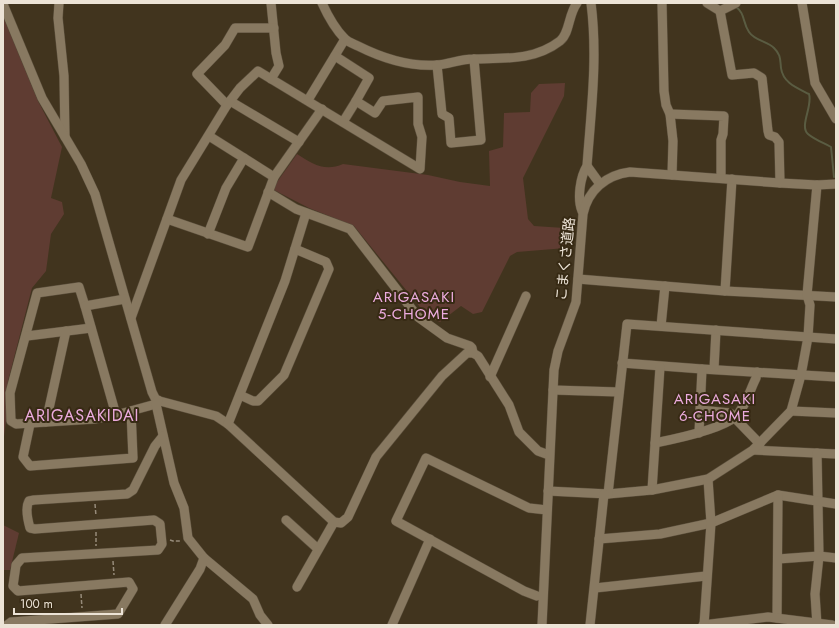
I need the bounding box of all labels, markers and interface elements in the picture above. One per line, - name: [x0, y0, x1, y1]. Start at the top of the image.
- street label: こまくさ道路: [551, 216, 579, 302]
- district label: ARIGASAKI 5-CHOME: [373, 286, 455, 325]
- district label: ARIGASAKI 6-CHOME: [674, 388, 756, 427]
- district label: ARIGASAKIDAI: [24, 404, 140, 427]
- scale bar: [14, 590, 122, 616]
- text: 100 m: [20, 595, 53, 613]

